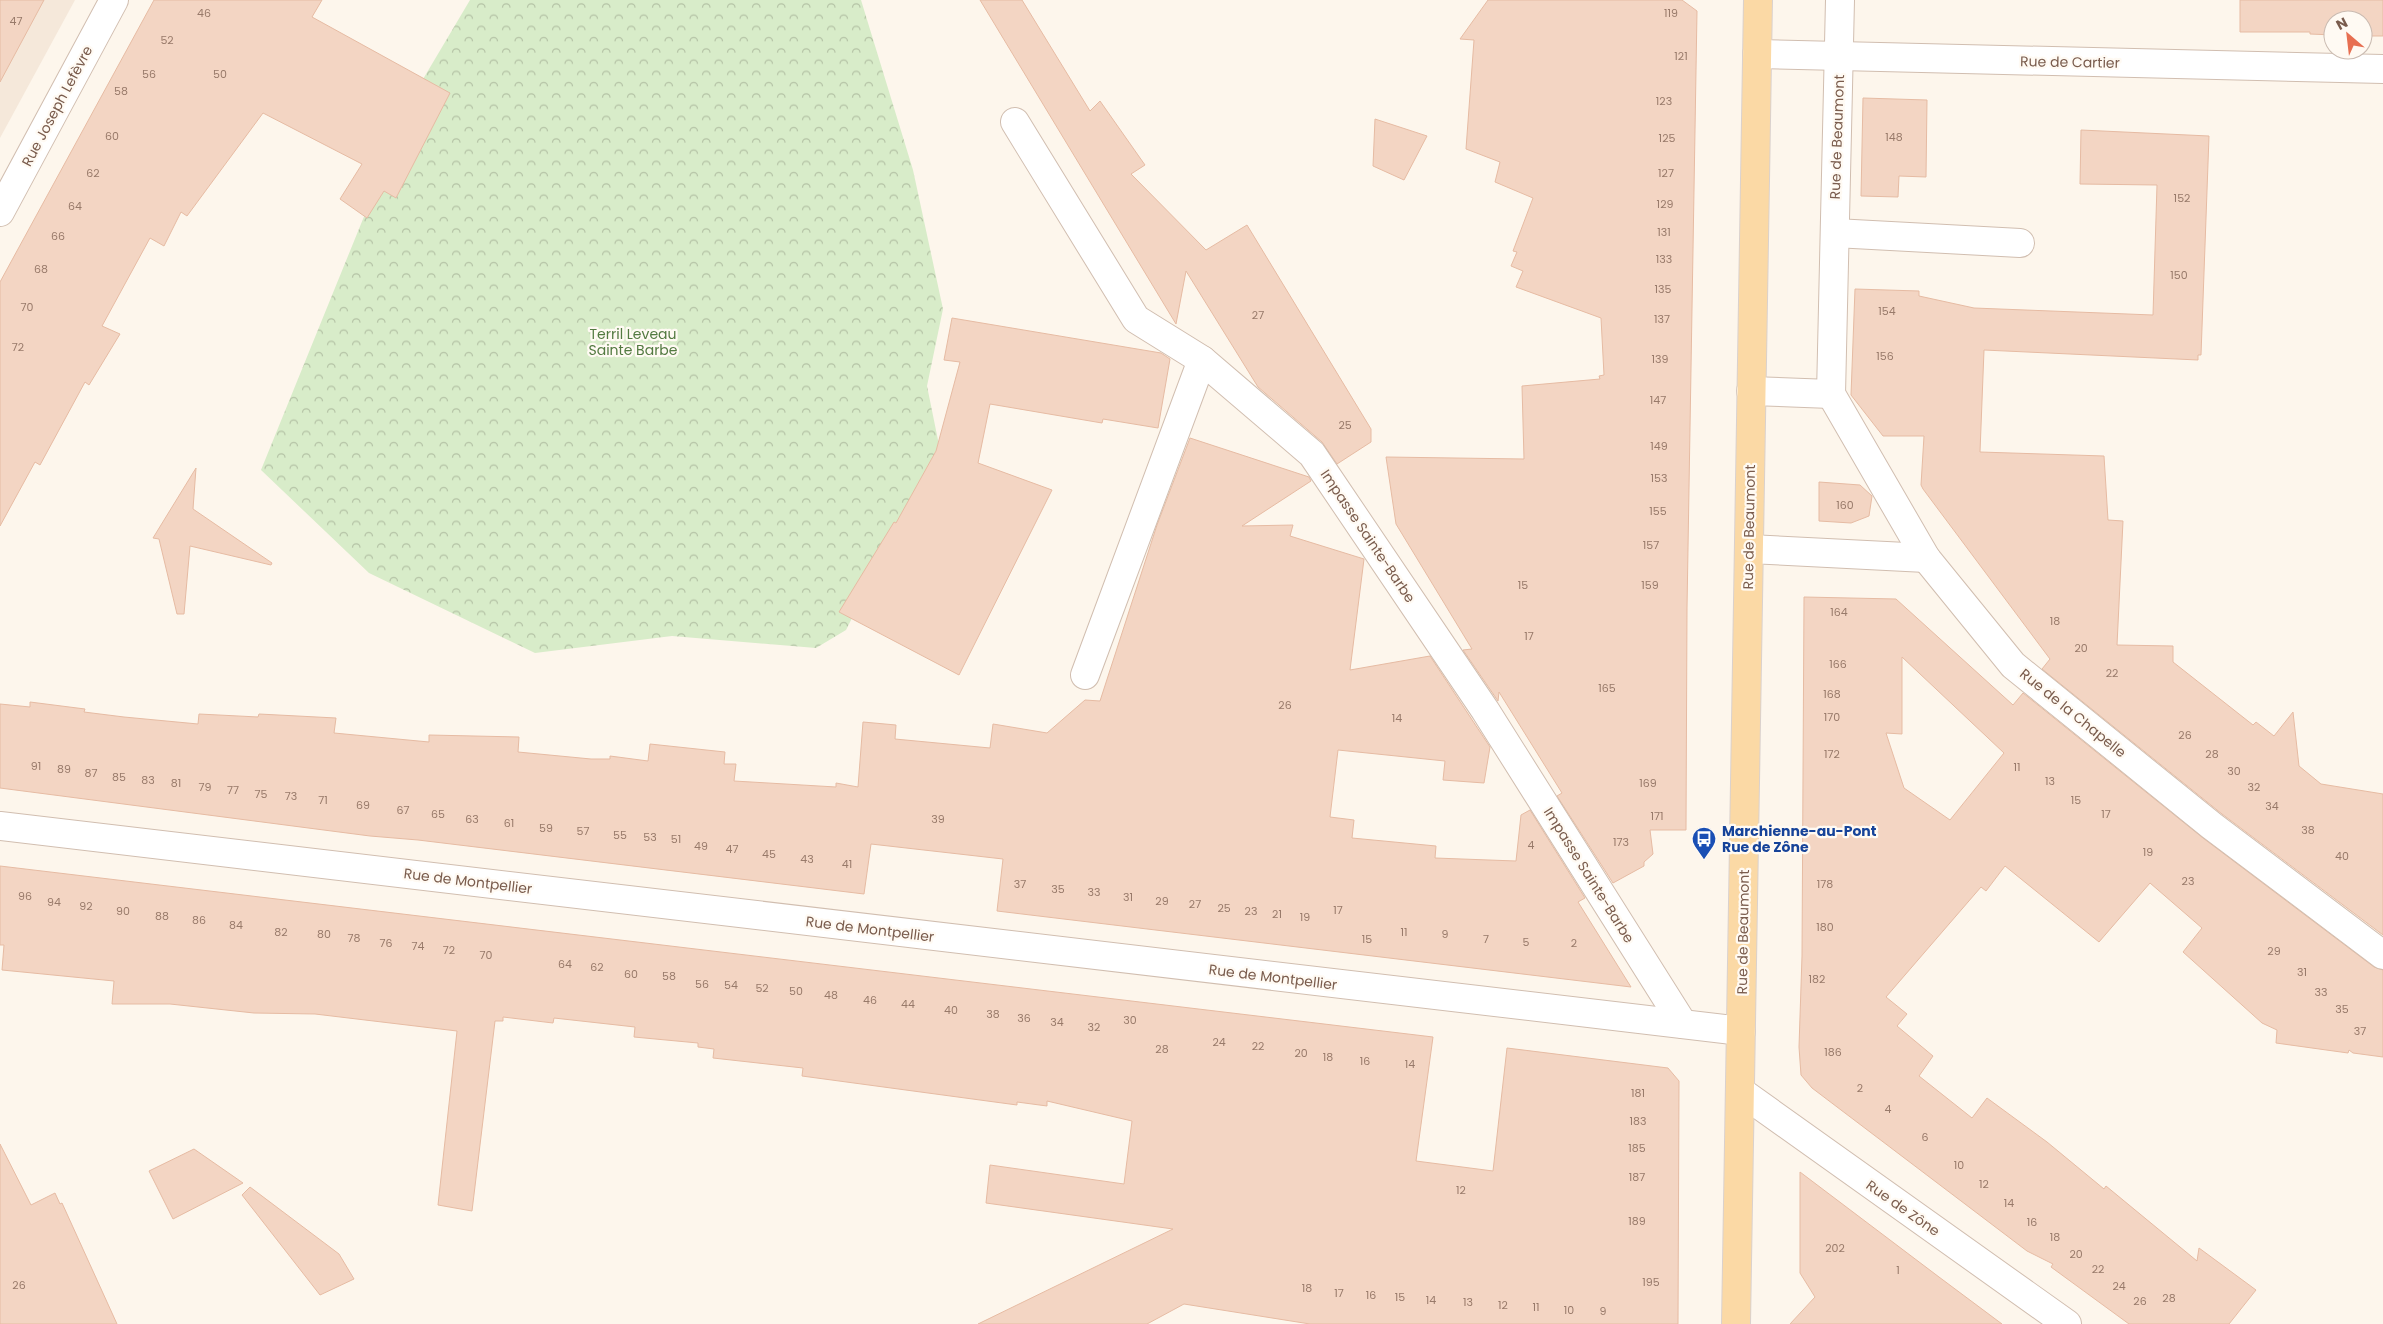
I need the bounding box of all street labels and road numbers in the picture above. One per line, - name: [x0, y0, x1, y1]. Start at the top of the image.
- street label: Rue Joseph Lefèvre: [17, 42, 97, 170]
- street label: Rue de Cartier: [2020, 51, 2120, 73]
- street label: Rue de Beaumont: [1825, 74, 1849, 200]
- street label: Rue de Beaumont: [1738, 464, 1760, 590]
- street label: Impasse Sainte-Barbe: [1316, 465, 1420, 607]
- street label: Rue de la Chapelle: [2016, 664, 2131, 762]
- street label: Impasse Sainte-Barbe: [1539, 803, 1639, 947]
- street label: Rue de Montpellier: [403, 863, 533, 899]
- street label: Rue de Beaumont: [1732, 869, 1754, 995]
- street label: Rue de Montpellier: [805, 911, 935, 947]
- street label: Rue de Montpellier: [1208, 959, 1338, 995]
- street label: Rue de Zône: [1862, 1175, 1944, 1241]

